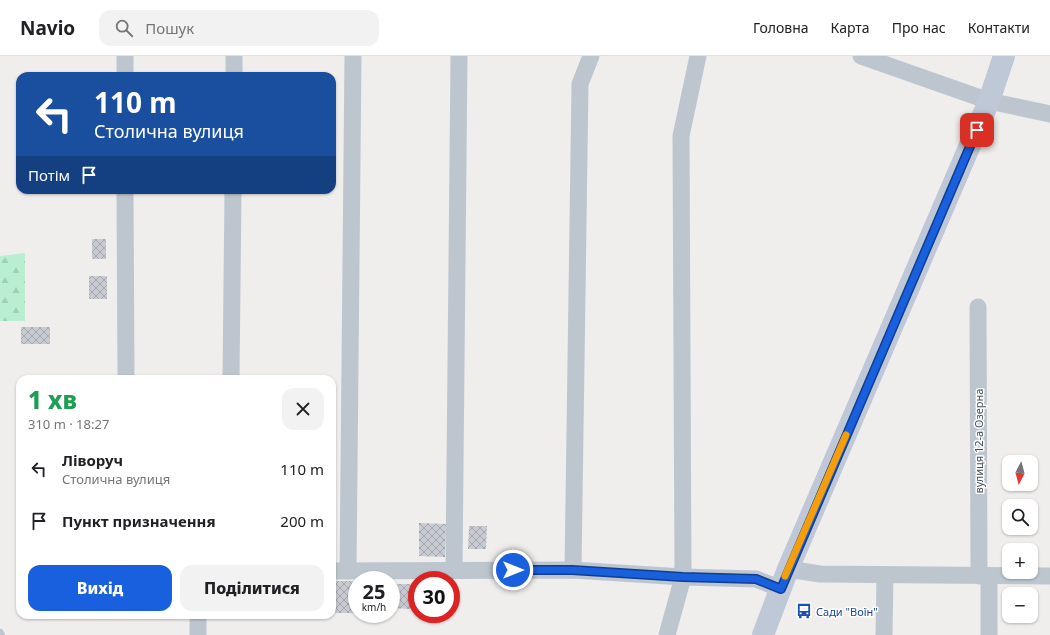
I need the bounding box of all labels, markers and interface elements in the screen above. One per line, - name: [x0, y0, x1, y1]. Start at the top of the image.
- search box: [99, 10, 379, 46]
- text: Navio: [20, 15, 75, 41]
- icon: search: [113, 17, 135, 39]
- text: Пошук: [145, 18, 194, 38]
- text: Головна: [753, 18, 809, 37]
- text: Карта: [831, 18, 870, 37]
- text: Про нас: [892, 18, 946, 37]
- text: Контакти: [968, 18, 1030, 37]
- text: 110 m: [94, 83, 177, 121]
- icon: left: [28, 88, 80, 140]
- pin: [960, 113, 994, 147]
- text: Столична вулиця: [94, 119, 244, 143]
- icon: arrive: [966, 119, 988, 141]
- icon: arrive: [78, 164, 100, 186]
- text: Потім: [28, 165, 70, 185]
- text: 1 хв: [28, 383, 77, 416]
- button: close: [282, 388, 324, 430]
- street label: вулиця 12-а Озерна: [971, 389, 986, 493]
- text: 310 m · 18:27: [28, 415, 109, 433]
- text: Ліворуч: [62, 450, 123, 470]
- north arrow: [1002, 455, 1038, 491]
- map controls: [1002, 455, 1038, 623]
- icon: left: [28, 458, 50, 480]
- text: 110 m: [280, 459, 324, 479]
- text: Столична вулиця: [62, 470, 170, 488]
- button: search: [1002, 499, 1038, 535]
- icon: arrive: [28, 510, 50, 532]
- text: Пункт призначення: [62, 511, 216, 531]
- text: 200 m: [280, 511, 324, 531]
- button: +: [1002, 543, 1038, 579]
- position arrow: [492, 549, 534, 591]
- button: Вихід: [28, 565, 172, 611]
- button: Поділитися: [180, 565, 324, 611]
- speed limit sign: 30: [408, 571, 460, 623]
- text: 25: [363, 578, 385, 605]
- button: −: [1002, 587, 1038, 623]
- text: km/h: [362, 600, 386, 614]
- bus stop icon: Сади "Воїн": [795, 602, 813, 620]
- place label: Сади "Воїн": [816, 604, 878, 619]

